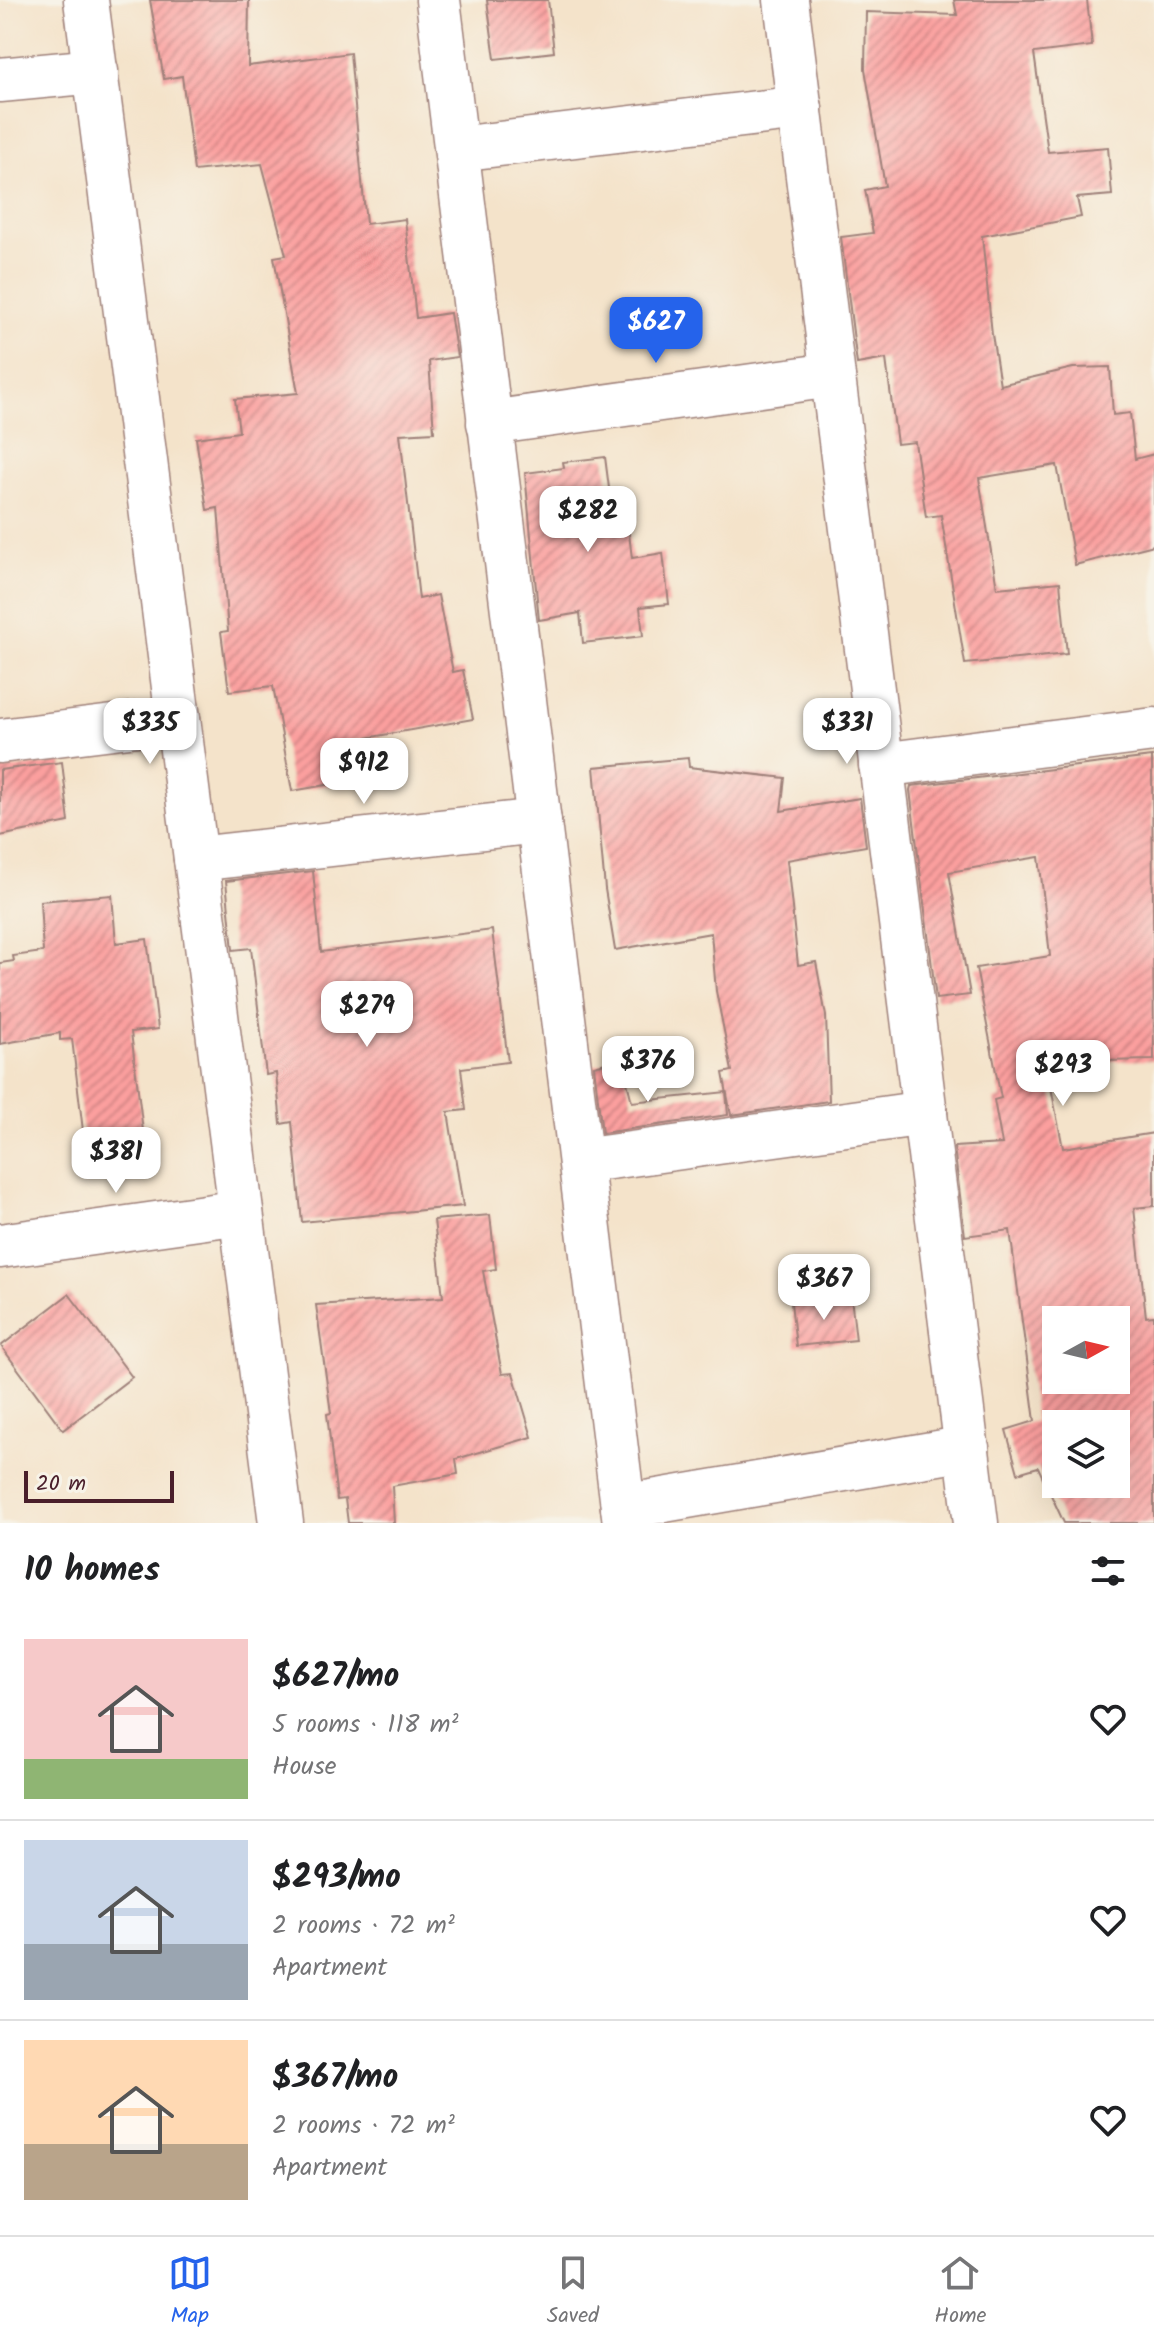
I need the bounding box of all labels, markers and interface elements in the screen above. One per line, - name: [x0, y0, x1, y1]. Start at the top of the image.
- pin: $627: [609, 297, 703, 365]
- text: $627: [628, 302, 684, 344]
- pin: $282: [541, 486, 635, 554]
- text: $282: [557, 491, 619, 533]
- pin: $335: [103, 698, 197, 766]
- pin: $331: [800, 698, 894, 766]
- text: $335: [122, 703, 179, 745]
- text: $331: [821, 703, 873, 745]
- pin: $912: [317, 738, 411, 806]
- text: $912: [338, 743, 390, 785]
- pin: $279: [320, 981, 414, 1049]
- text: $279: [339, 986, 395, 1028]
- pin: $376: [601, 1036, 695, 1104]
- pin: $293: [1016, 1040, 1110, 1108]
- text: $376: [620, 1041, 676, 1083]
- text: $293: [1034, 1045, 1092, 1087]
- pin: $381: [69, 1127, 163, 1195]
- text: $381: [90, 1132, 142, 1174]
- pin: $367: [777, 1254, 871, 1322]
- text: $367: [796, 1259, 852, 1301]
- north arrow: [1042, 1306, 1130, 1394]
- map controls: [1042, 1306, 1130, 1498]
- button: layers: [1042, 1410, 1130, 1498]
- scale bar: [24, 1467, 174, 1503]
- text: 20 m: [36, 1467, 86, 1502]
- text: 10 homes: [24, 1544, 160, 1598]
- icon: filters: [1086, 1549, 1130, 1593]
- text: $627/mo: [272, 1650, 399, 1704]
- icon: home: [88, 1671, 184, 1767]
- icon: heart: [1086, 1697, 1130, 1741]
- text: 5 rooms · 118 m²: [272, 1704, 458, 1746]
- text: House: [272, 1746, 336, 1788]
- text: $293/mo: [272, 1851, 401, 1905]
- icon: home: [88, 1872, 184, 1968]
- icon: heart: [1086, 1898, 1130, 1942]
- text: 2 rooms · 72 m²: [272, 1905, 455, 1947]
- text: Apartment: [272, 1947, 387, 1989]
- text: $367/mo: [272, 2051, 398, 2105]
- icon: home: [88, 2072, 184, 2168]
- icon: heart: [1086, 2098, 1130, 2142]
- text: 2 rooms · 72 m²: [272, 2105, 455, 2147]
- text: Apartment: [272, 2147, 387, 2189]
- tab: Map: [168, 2251, 212, 2334]
- tab: Saved: [547, 2251, 599, 2334]
- tab: Home: [934, 2251, 986, 2334]

